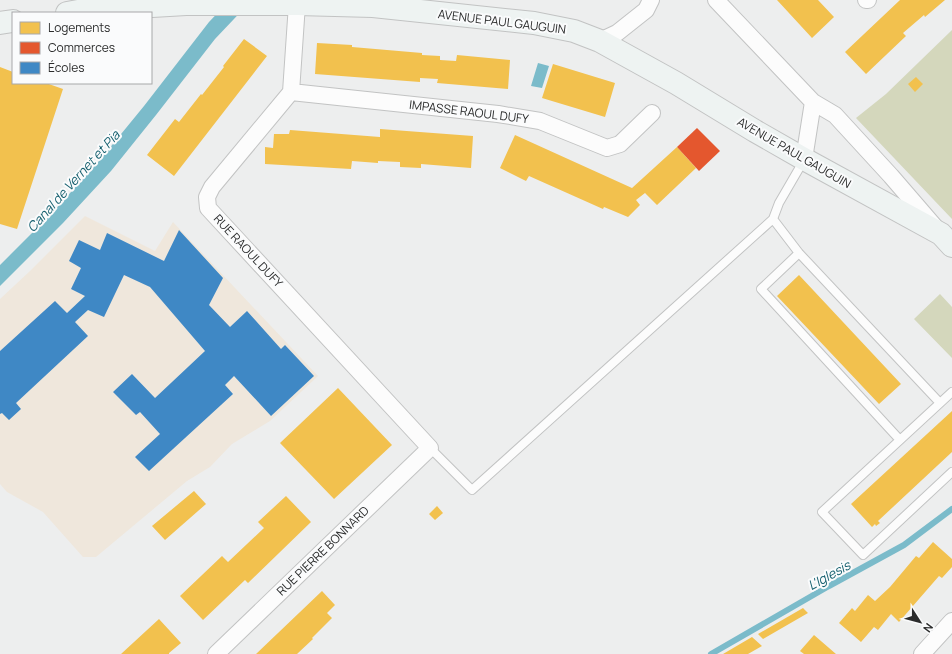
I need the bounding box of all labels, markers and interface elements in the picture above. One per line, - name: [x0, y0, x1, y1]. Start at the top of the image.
- street label: AVENUE PAUL GAUGUIN: [437, 5, 567, 38]
- legend: [12, 12, 152, 84]
- text: Logements: [48, 19, 110, 36]
- text: Commerces: [48, 39, 115, 56]
- text: Écoles: [48, 59, 85, 76]
- street label: IMPASSE RAOUL DUFY: [408, 96, 530, 127]
- street label: AVENUE PAUL GAUGUIN: [734, 113, 854, 192]
- water label: Canal de Vernet et Pia: [22, 126, 124, 236]
- street label: RUE RAOUL DUFY: [210, 210, 287, 291]
- street label: RUE PIERRE BONNARD: [273, 502, 373, 599]
- water label: L'Iglesis: [805, 555, 854, 594]
- north arrow: [900, 602, 940, 642]
- text: N: [920, 621, 937, 636]

